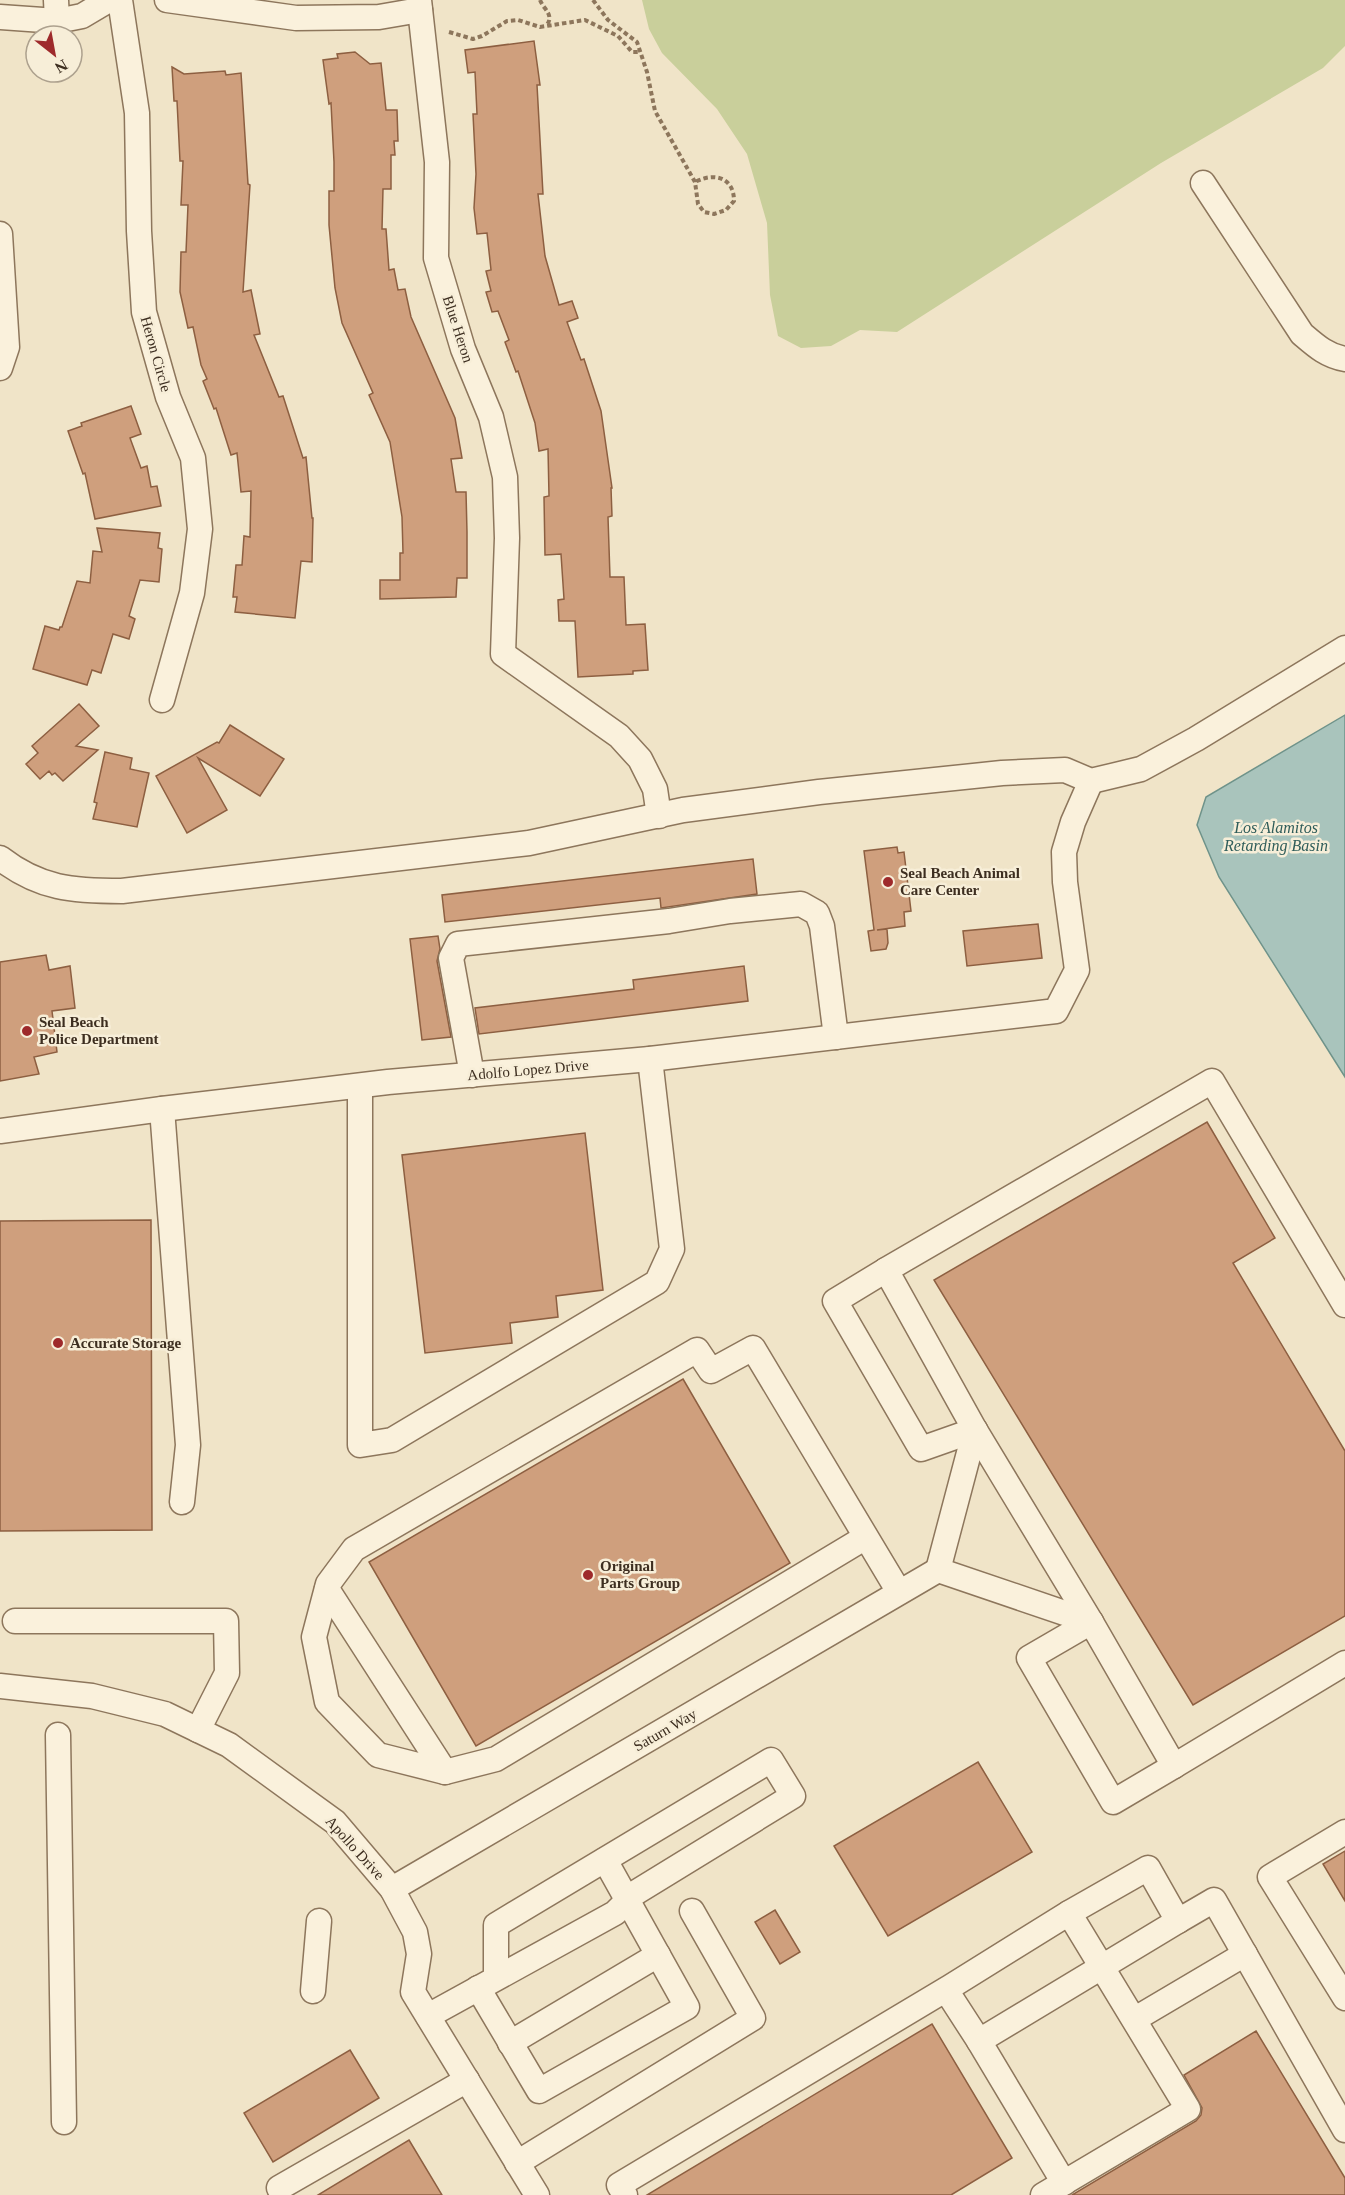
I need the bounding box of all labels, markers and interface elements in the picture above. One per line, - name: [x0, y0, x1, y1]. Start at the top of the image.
- north arrow: [24, 24, 84, 84]
- text: N: [52, 56, 71, 77]
- street label: Blue Heron: [440, 293, 477, 365]
- street label: Heron Circle: [138, 314, 175, 394]
- water label: Los Alamitos Retarding Basin: [1223, 819, 1328, 855]
- place label: Seal Beach Animal Care Center: [900, 865, 1020, 898]
- marker: Seal Beach Animal Care Center: [881, 875, 895, 889]
- place label: Seal Beach Police Department: [39, 1014, 159, 1047]
- marker: Seal Beach Police Department: [20, 1024, 34, 1038]
- street label: Adolfo Lopez Drive: [467, 1057, 590, 1083]
- place label: Accurate Storage: [70, 1335, 182, 1351]
- marker: Accurate Storage: [51, 1336, 65, 1350]
- place label: Original Parts Group: [600, 1558, 680, 1591]
- marker: Original Parts Group: [581, 1568, 595, 1582]
- street label: Saturn Way: [631, 1705, 700, 1754]
- street label: Apollo Drive: [322, 1813, 388, 1883]

